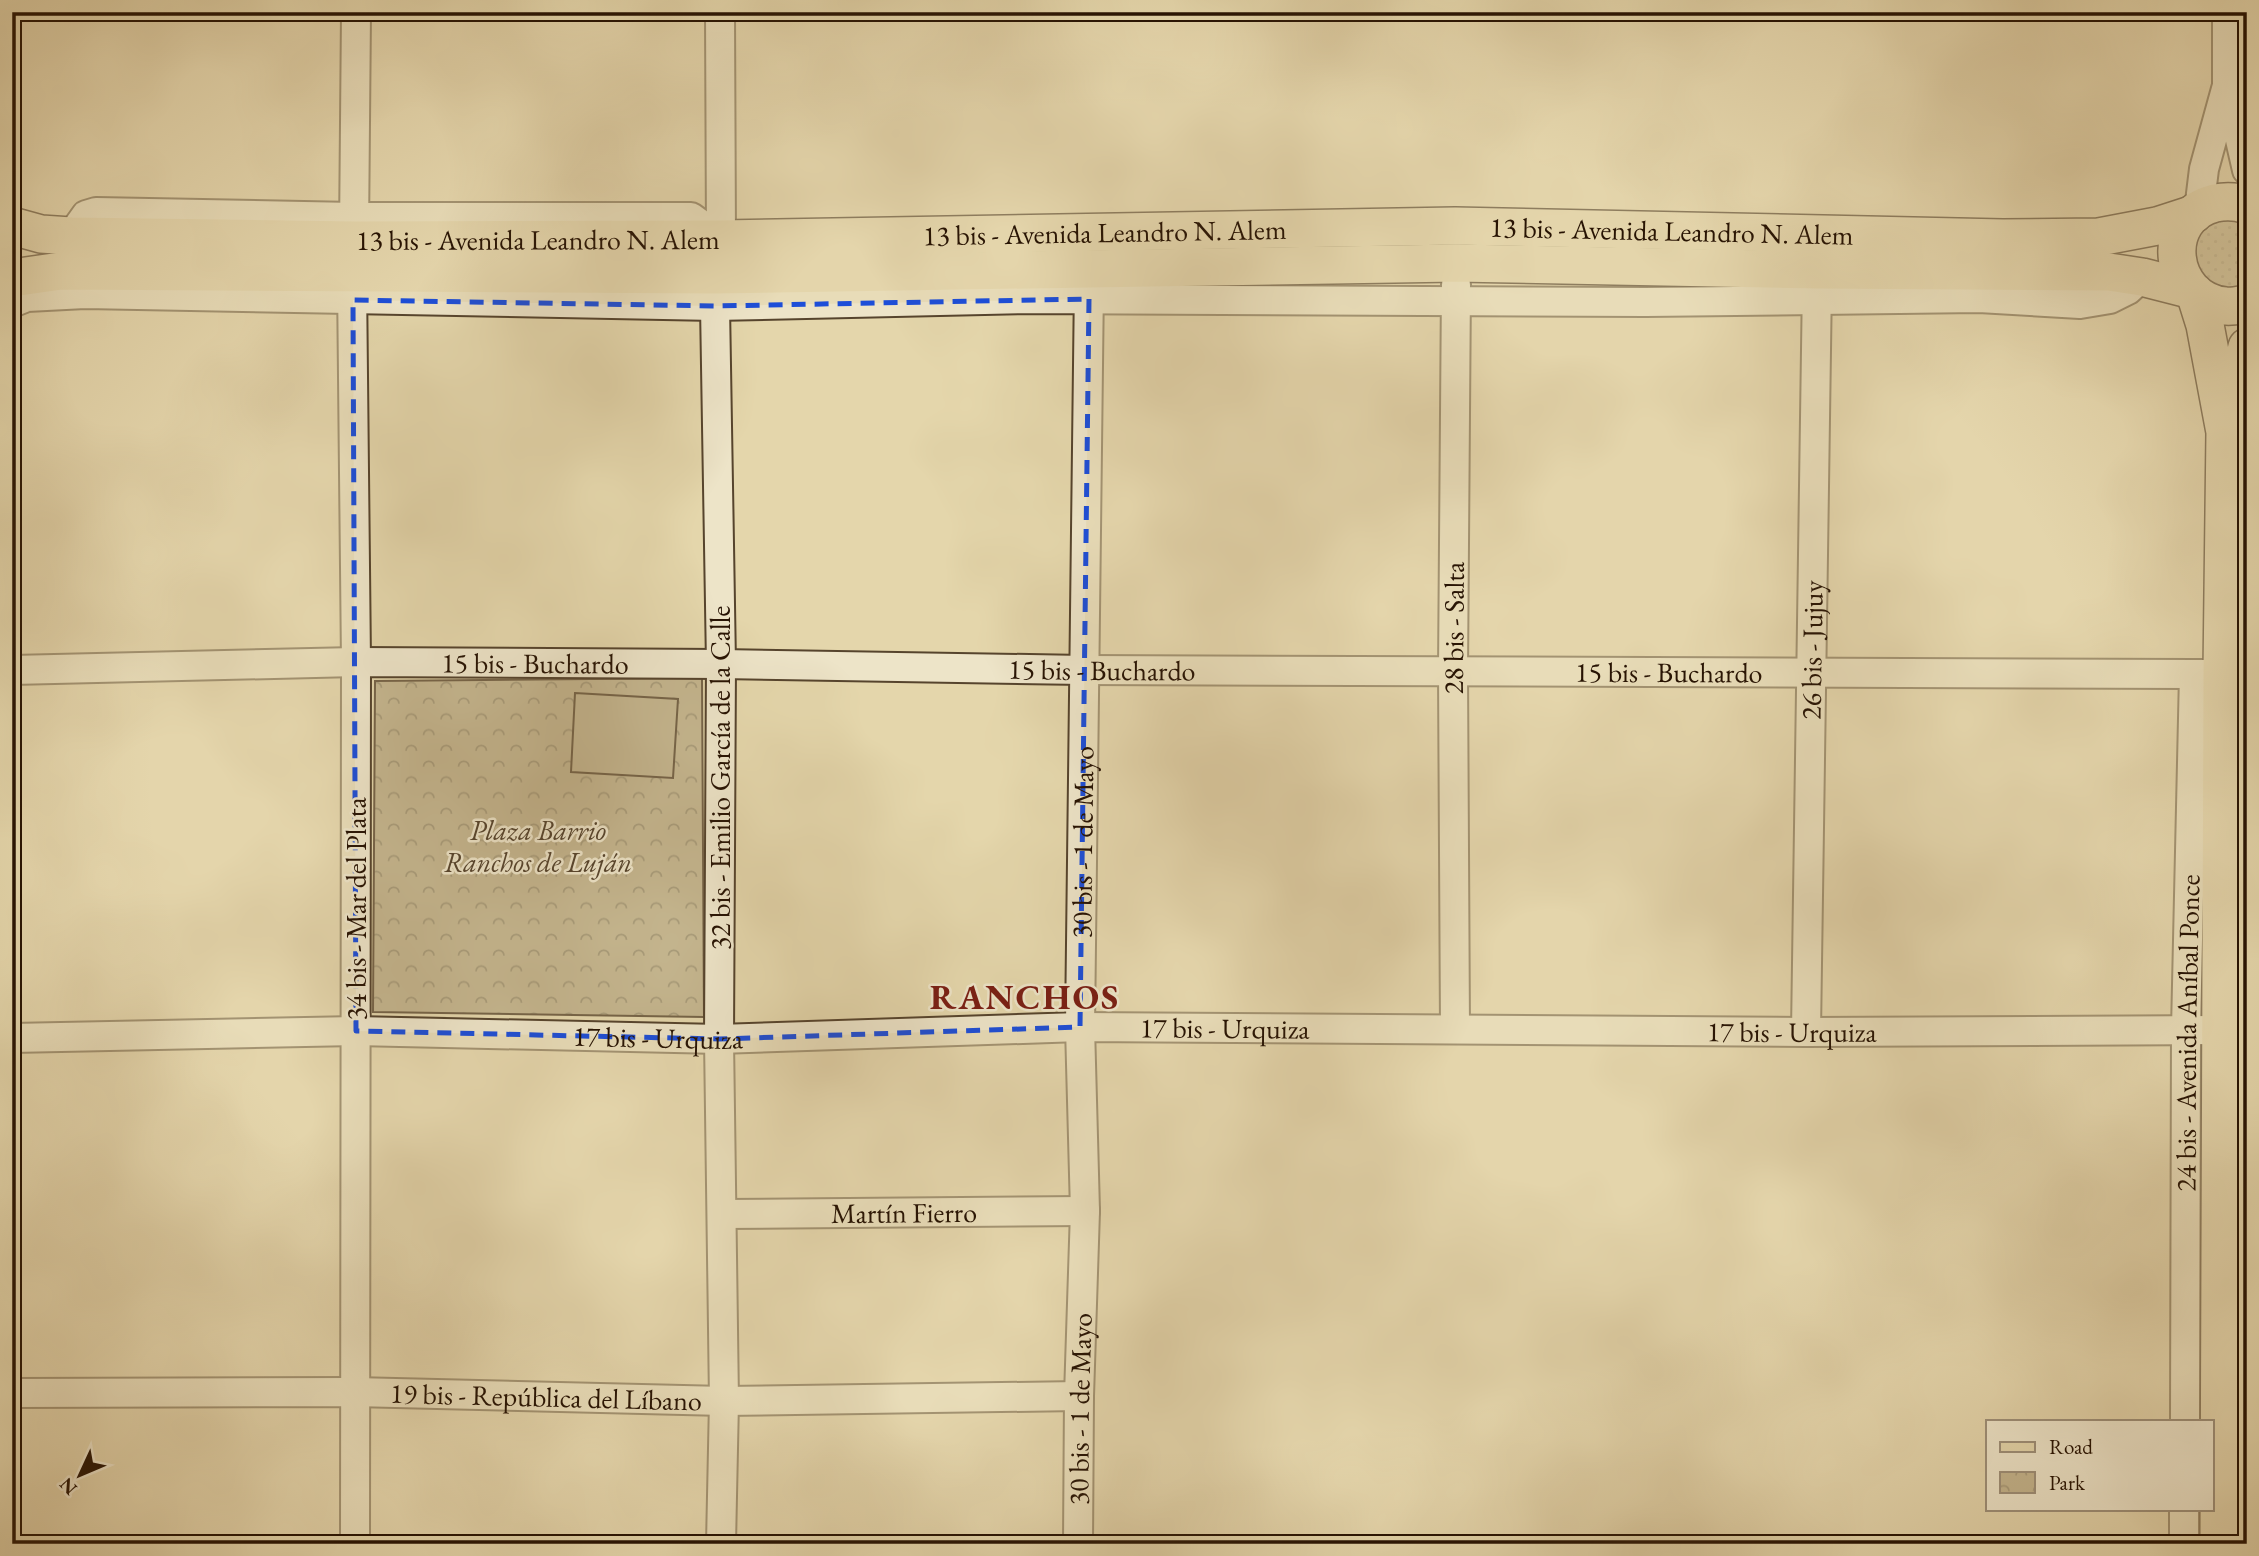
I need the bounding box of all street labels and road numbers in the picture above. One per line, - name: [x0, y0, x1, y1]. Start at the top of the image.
- street label: 13 bis - Avenida Leandro N. Alem: [1489, 209, 1854, 253]
- street label: 13 bis - Avenida Leandro N. Alem: [923, 211, 1287, 253]
- street label: 13 bis - Avenida Leandro N. Alem: [356, 221, 720, 258]
- street label: 28 bis - Salta: [1435, 561, 1472, 694]
- street label: 26 bis - Jujuy: [1793, 579, 1831, 720]
- street label: 32 bis - Emilio García de la Calle: [702, 606, 738, 950]
- street label: 15 bis - Buchardo: [441, 644, 629, 681]
- street label: 15 bis - Buchardo: [1008, 651, 1196, 688]
- street label: 15 bis - Buchardo: [1575, 654, 1763, 690]
- street label: 30 bis - 1 de Mayo: [1063, 746, 1101, 939]
- street label: 34 bis - Mar del Plata: [338, 797, 374, 1021]
- street label: 24 bis - Avenida Aníbal Ponce: [2168, 874, 2207, 1192]
- street label: 17 bis - Urquiza: [1140, 1009, 1310, 1047]
- street label: 17 bis - Urquiza: [1707, 1013, 1877, 1050]
- street label: 17 bis - Urquiza: [573, 1018, 744, 1057]
- street label: Martín Fierro: [831, 1194, 977, 1231]
- street label: 30 bis - 1 de Mayo: [1060, 1312, 1100, 1505]
- street label: 19 bis - República del Líbano: [390, 1375, 702, 1418]

